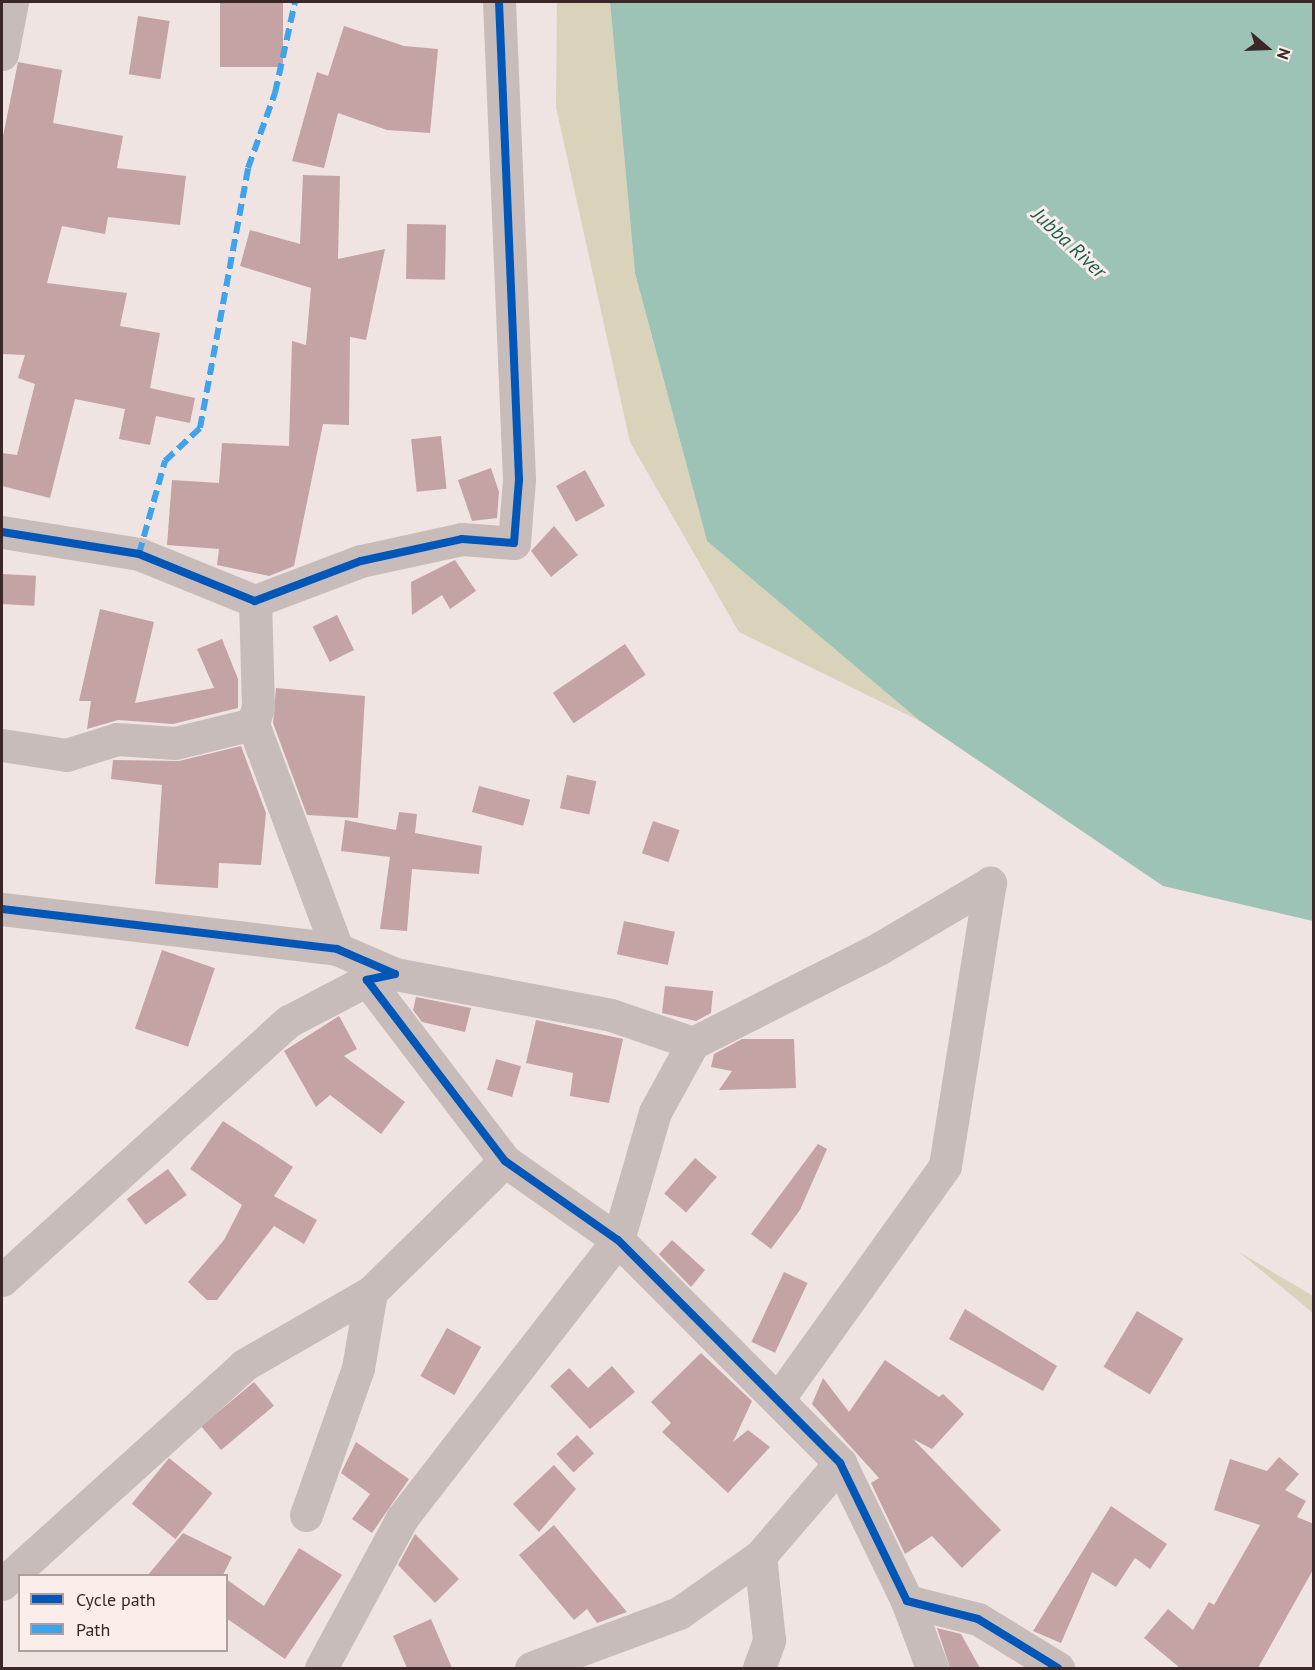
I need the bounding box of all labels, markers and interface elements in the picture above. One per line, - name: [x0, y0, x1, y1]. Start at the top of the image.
- north arrow: [1237, 18, 1297, 78]
- text: N: [1273, 46, 1295, 62]
- water label: Jubba River: [1027, 203, 1111, 283]
- legend: [18, 1574, 228, 1652]
- text: Cycle path: [76, 1588, 156, 1611]
- text: Path: [76, 1618, 110, 1641]

